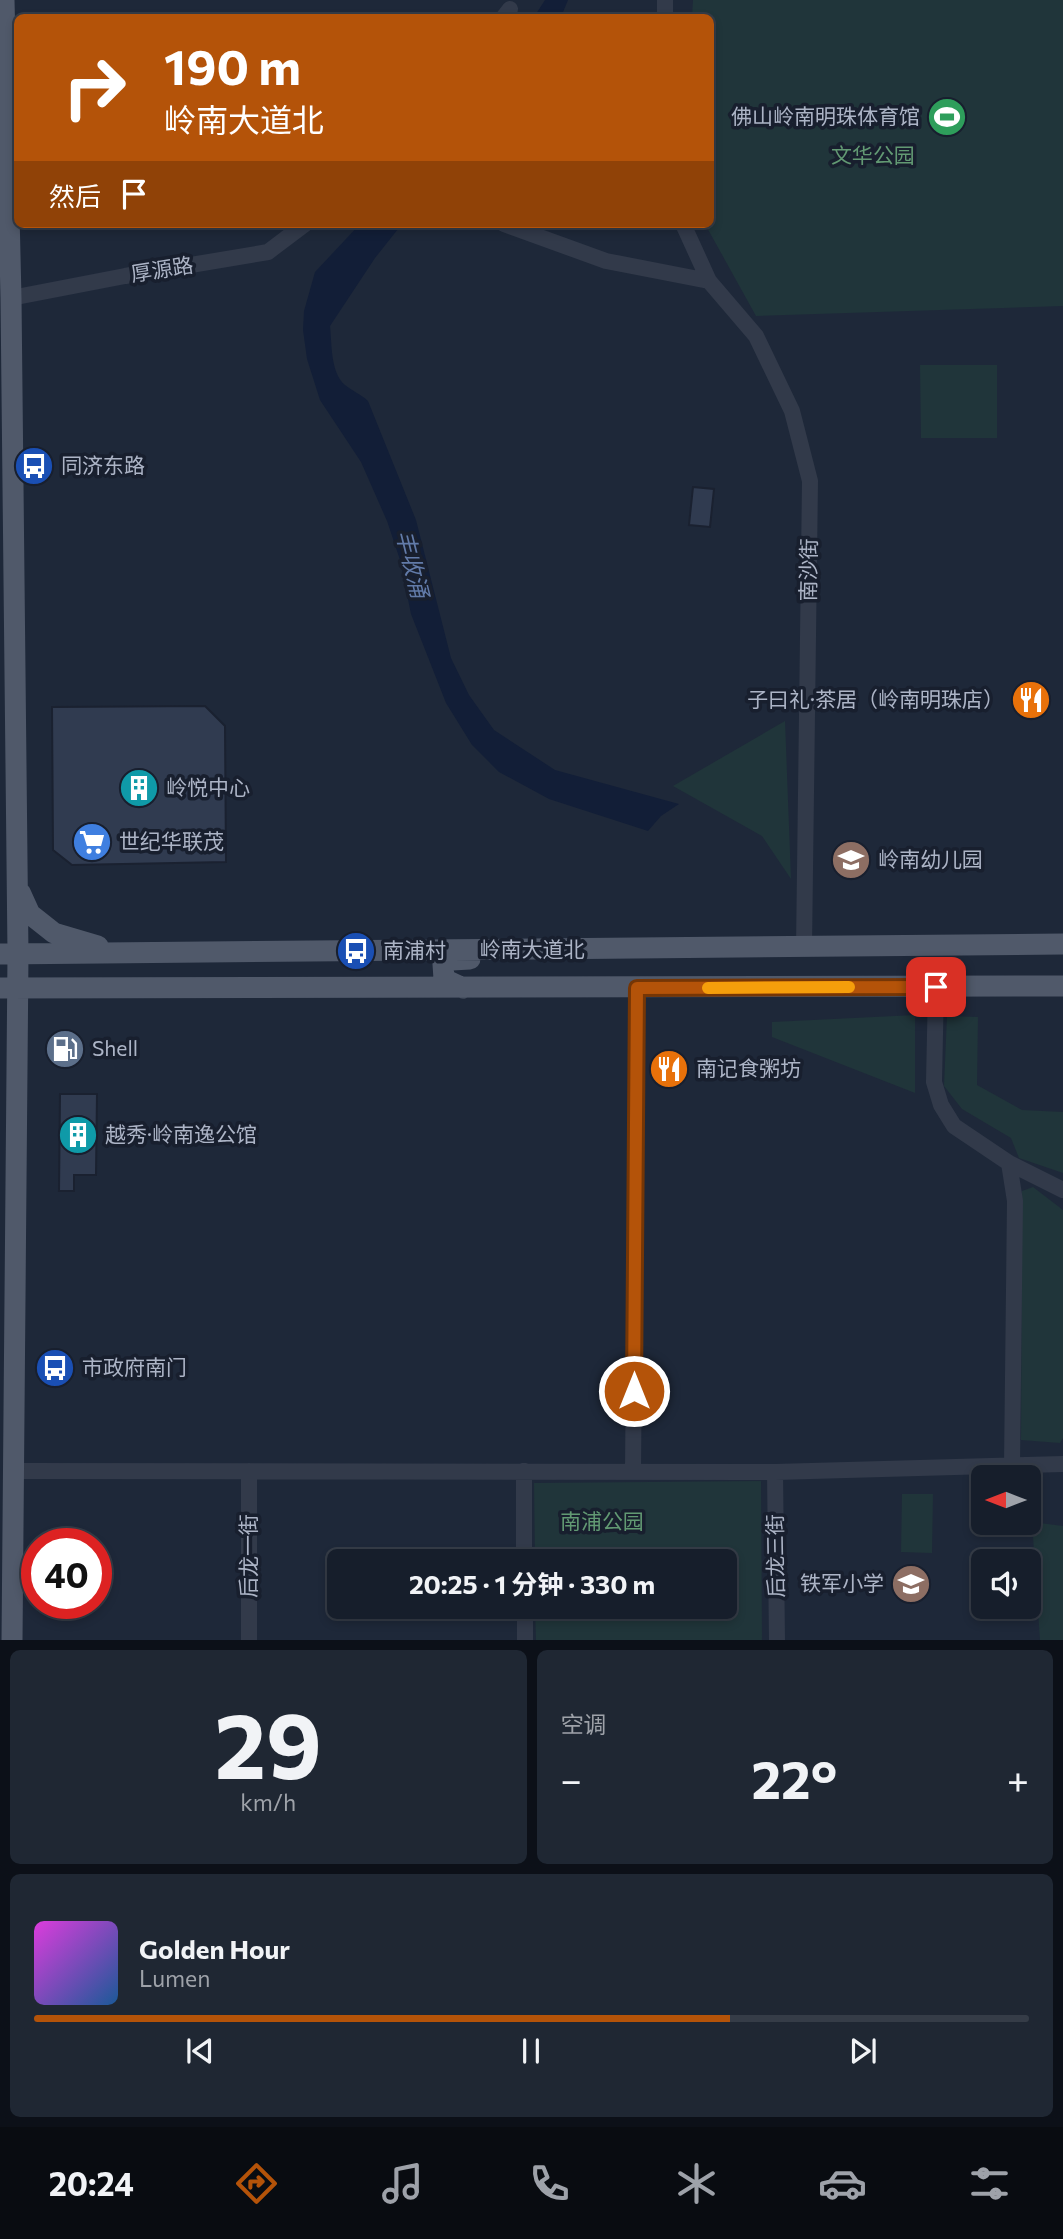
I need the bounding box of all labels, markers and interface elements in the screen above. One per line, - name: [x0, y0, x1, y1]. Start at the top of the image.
- text: 190 m: [164, 35, 301, 95]
- icon: right: [49, 42, 140, 133]
- sports icon: 佛山岭南明珠体育馆: [926, 96, 968, 138]
- text: 岭南大道北: [164, 99, 324, 139]
- place label: 佛山岭南明珠体育馆: [731, 103, 920, 128]
- park label: 文华公园: [831, 142, 915, 167]
- icon: arrive: [115, 175, 153, 213]
- text: 然后: [49, 180, 101, 211]
- street label: 厚源路: [129, 251, 195, 286]
- bus stop icon: 同济东路: [13, 445, 55, 487]
- place label: 同济东路: [61, 452, 145, 477]
- water label: 丰收涌: [391, 527, 436, 604]
- street label: 南沙街: [794, 538, 821, 602]
- restaurant icon: 子曰礼·茶居（岭南明珠店）: [1010, 679, 1052, 721]
- place label: 子曰礼·茶居（岭南明珠店）: [747, 686, 1004, 711]
- building icon: 岭悦中心: [118, 767, 160, 809]
- place label: 岭悦中心: [166, 774, 250, 799]
- supermarket icon: 世纪华联茂: [71, 821, 113, 863]
- place label: 世纪华联茂: [119, 828, 224, 853]
- school or university icon: 岭南幼儿园: [830, 839, 872, 881]
- place label: 岭南幼儿园: [878, 846, 983, 871]
- bus stop icon: 南浦村: [335, 930, 377, 972]
- street label: 岭南大道北: [480, 936, 585, 961]
- place label: 南浦村: [383, 937, 446, 962]
- pin: [906, 957, 966, 1017]
- icon: arrive: [917, 968, 955, 1006]
- fuel station icon: Shell: [44, 1028, 86, 1070]
- place label: Shell: [92, 1035, 138, 1060]
- restaurant icon: 南记食粥坊: [648, 1048, 690, 1090]
- place label: 南记食粥坊: [696, 1055, 801, 1080]
- building icon: 越秀·岭南逸公馆: [57, 1114, 99, 1156]
- place label: 越秀·岭南逸公馆: [105, 1121, 257, 1146]
- bus stop icon: 市政府南门: [34, 1347, 76, 1389]
- place label: 市政府南门: [82, 1354, 187, 1379]
- position arrow: [597, 1354, 671, 1428]
- north arrow: [971, 1465, 1041, 1535]
- map controls: [971, 1465, 1041, 1619]
- park label: 南浦公园: [560, 1508, 644, 1533]
- street label: 后龙一街: [235, 1514, 260, 1598]
- street label: 后龙三街: [761, 1514, 788, 1598]
- speed limit sign: 40: [21, 1528, 112, 1619]
- button: sound: [971, 1549, 1041, 1619]
- school or university icon: 铁军小学: [890, 1563, 932, 1605]
- text: 20:25 · 1 分钟 · 330 m: [409, 1568, 655, 1599]
- place label: 铁军小学: [800, 1570, 884, 1595]
- text: 29: [215, 1686, 322, 1798]
- text: 空调: [561, 1710, 607, 1738]
- text: 22°: [752, 1746, 837, 1810]
- text: −: [561, 1755, 582, 1802]
- text: +: [1007, 1755, 1029, 1802]
- text: km/h: [240, 1788, 296, 1816]
- text: Golden Hour: [139, 1933, 290, 1964]
- text: Lumen: [139, 1964, 210, 1992]
- icon: previous: [181, 2032, 219, 2070]
- icon: pause: [512, 2032, 550, 2070]
- icon: next: [844, 2032, 882, 2070]
- icon: directions: [232, 2159, 281, 2208]
- icon: music: [378, 2159, 427, 2208]
- icon: phone: [525, 2159, 574, 2208]
- icon: climate: [672, 2159, 721, 2208]
- icon: car: [818, 2159, 867, 2208]
- icon: filters: [965, 2159, 1014, 2208]
- text: 20:24: [49, 2163, 134, 2203]

